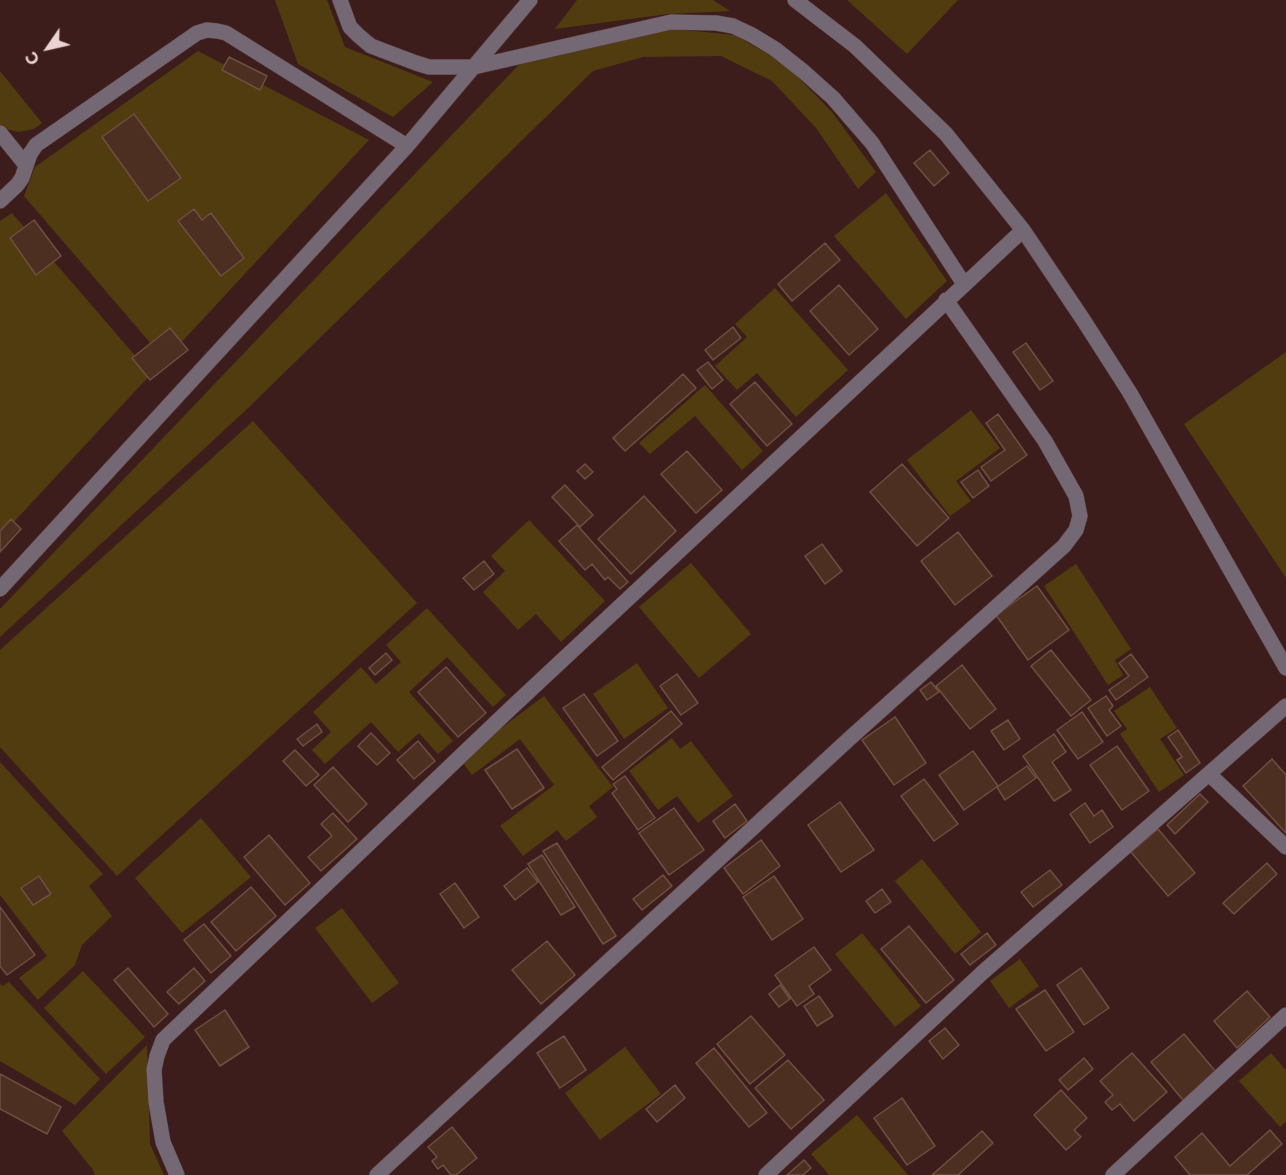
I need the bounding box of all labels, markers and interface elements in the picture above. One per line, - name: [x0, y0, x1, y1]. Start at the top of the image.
- north arrow: [18, 18, 78, 78]
- text: С: [22, 48, 44, 68]

